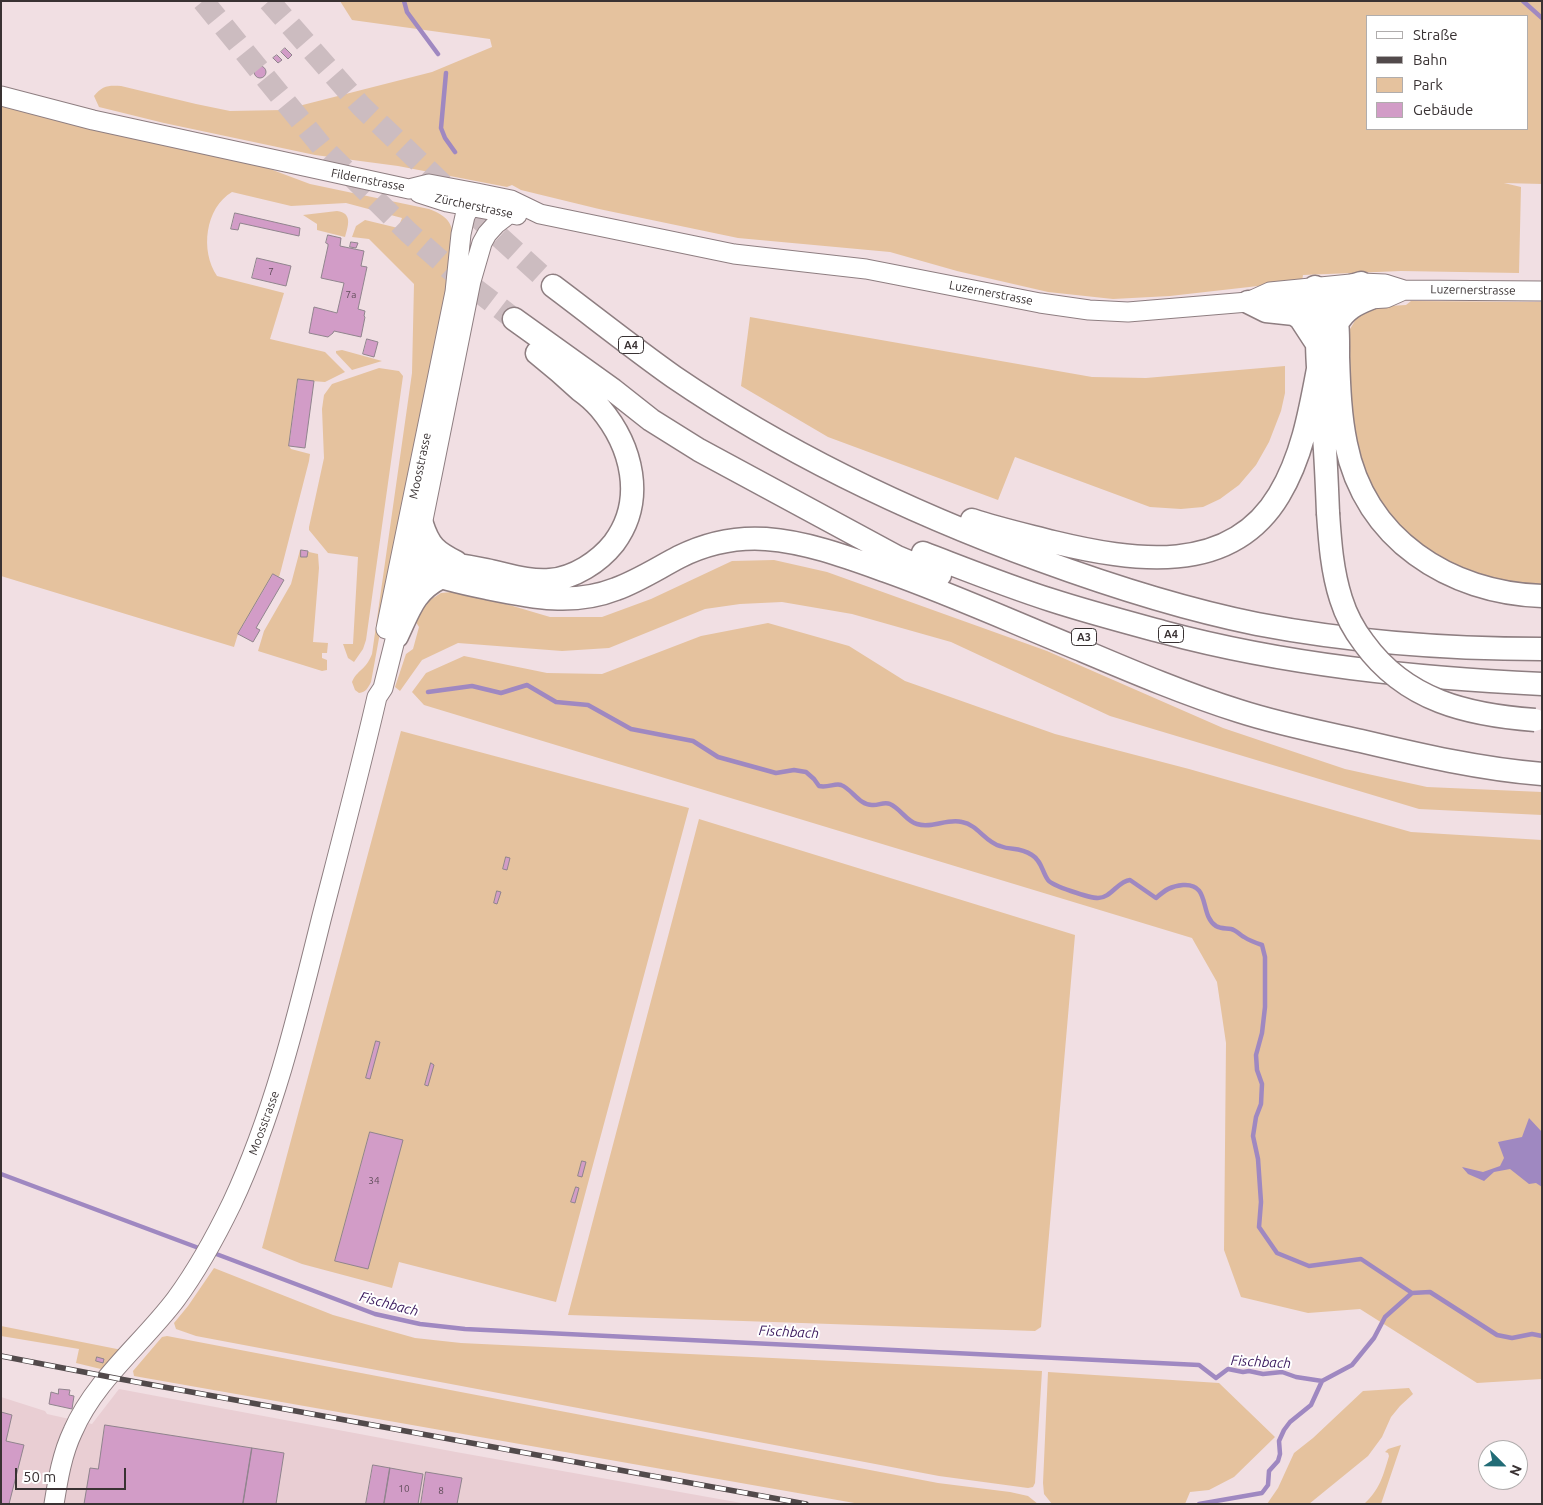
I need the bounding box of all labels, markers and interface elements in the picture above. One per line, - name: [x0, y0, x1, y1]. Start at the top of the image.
- legend: [1366, 15, 1528, 130]
- text: Straße: [1413, 26, 1457, 43]
- text: Bahn: [1413, 51, 1447, 68]
- text: Park: [1413, 76, 1443, 93]
- text: Gebäude: [1413, 101, 1473, 118]
- street label: Fildernstrasse: [330, 166, 406, 194]
- street label: Zürcherstrasse: [434, 191, 514, 221]
- house number: 7: [268, 266, 274, 278]
- street label: Luzernerstrasse: [948, 278, 1034, 308]
- street label: Luzernerstrasse: [1430, 282, 1516, 298]
- house number: 7a: [346, 289, 356, 301]
- road number: A4: [618, 336, 644, 354]
- street label: Moosstrasse: [406, 432, 434, 500]
- road number: A4: [1158, 626, 1184, 642]
- road number: A3: [1072, 628, 1096, 646]
- street label: Moosstrasse: [246, 1089, 282, 1157]
- house number: 34: [368, 1175, 380, 1187]
- water label: Fischbach: [358, 1288, 420, 1320]
- water label: Fischbach: [758, 1322, 820, 1342]
- water label: Fischbach: [1230, 1352, 1292, 1372]
- north arrow: [1478, 1440, 1528, 1490]
- scale bar: [18, 1458, 129, 1490]
- text: N: [1506, 1463, 1525, 1478]
- text: 50 m: [23, 1468, 56, 1485]
- house number: 10: [398, 1483, 410, 1495]
- house number: 8: [438, 1485, 444, 1497]

